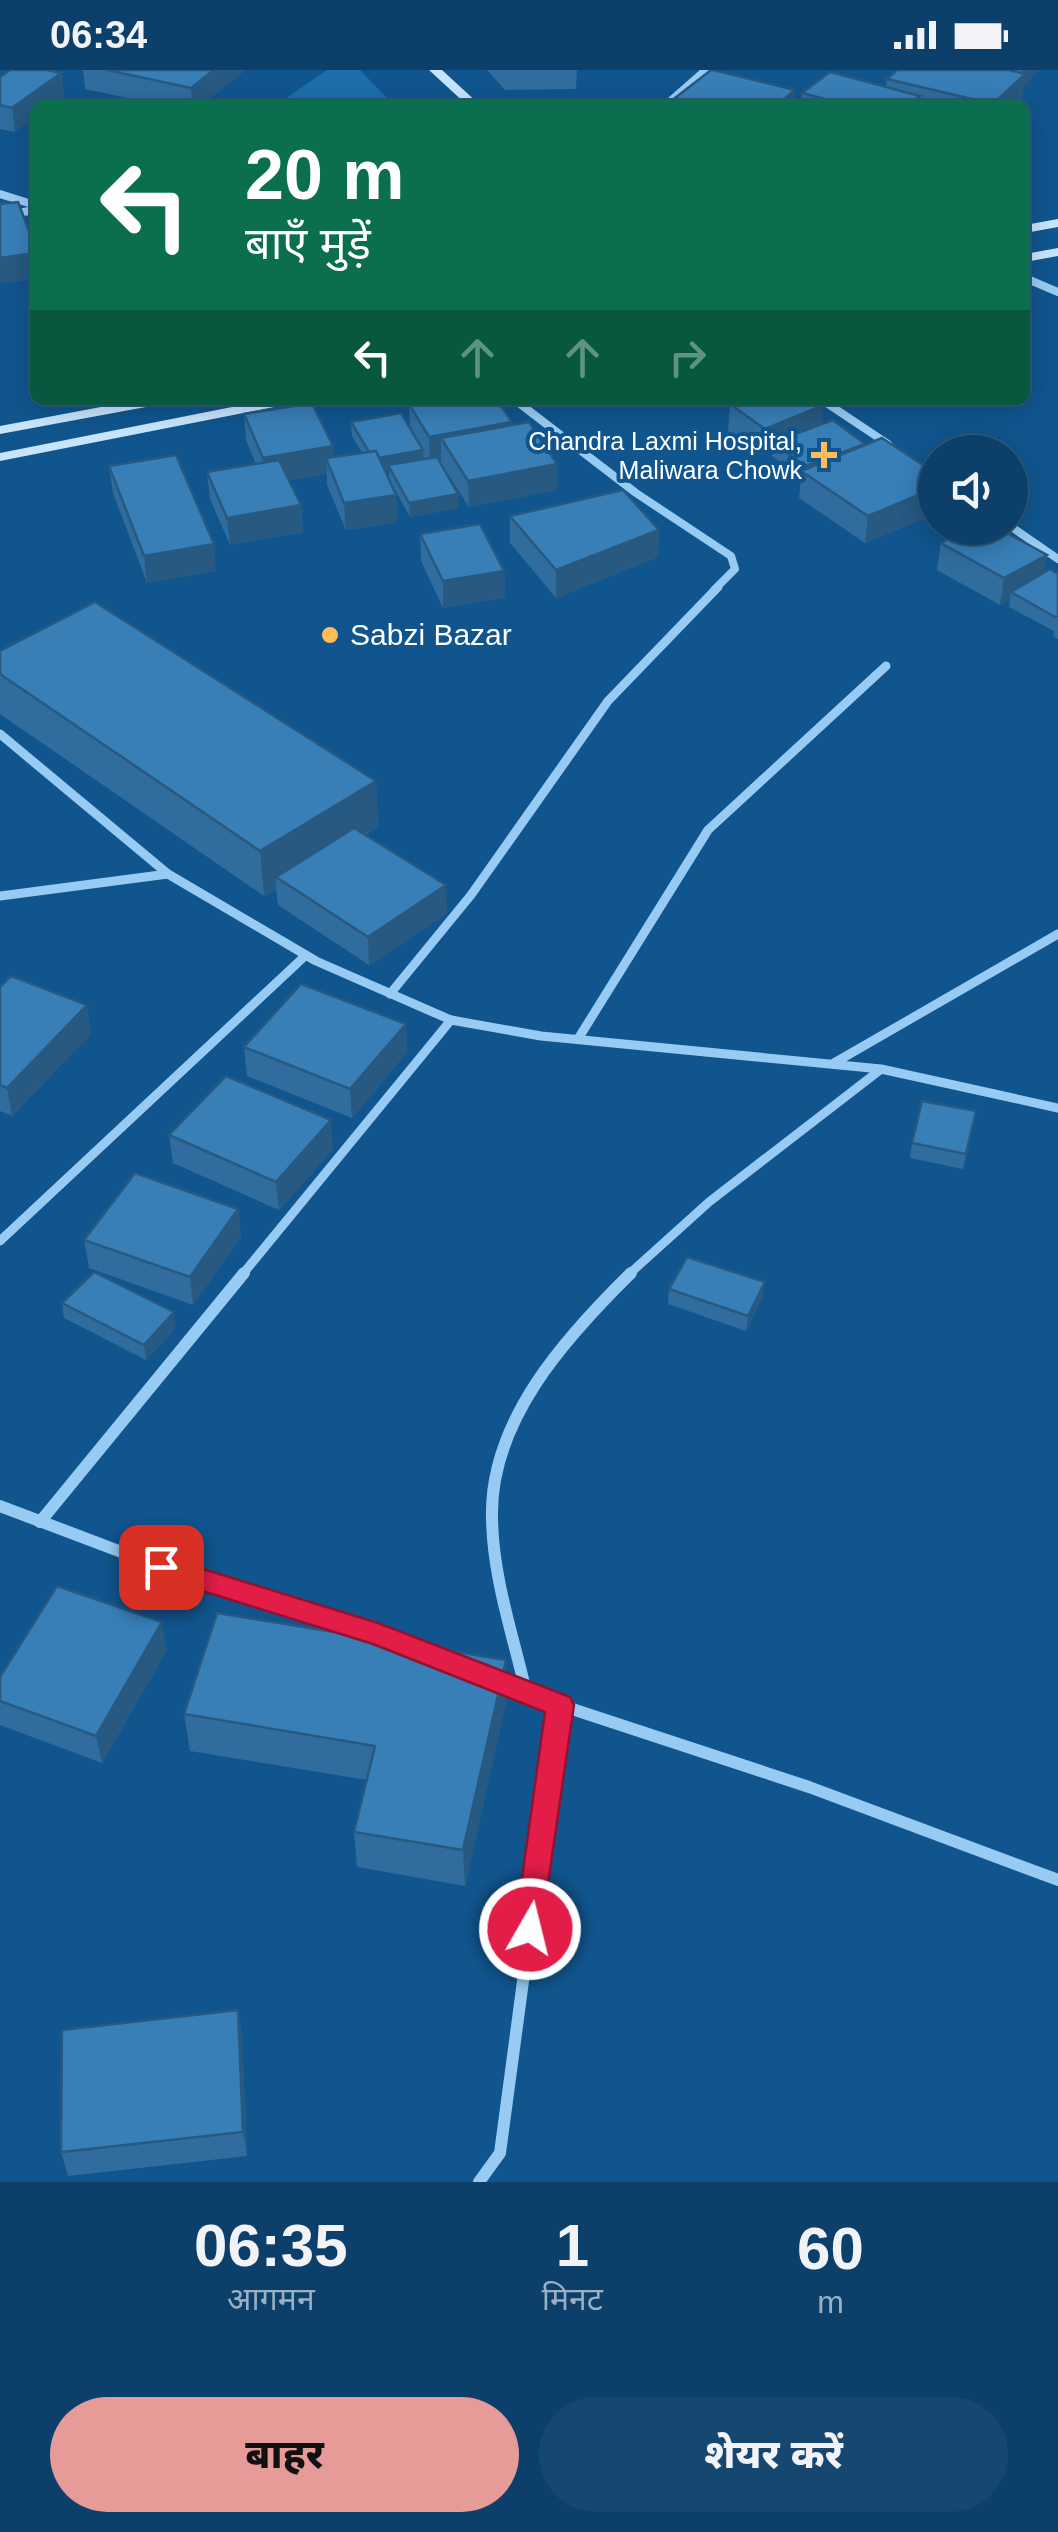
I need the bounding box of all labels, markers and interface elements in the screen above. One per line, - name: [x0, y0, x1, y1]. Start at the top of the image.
- text: 06:34: [50, 14, 147, 56]
- text: 20 m: [245, 136, 405, 214]
- icon: left: [80, 140, 210, 270]
- text: बाएँ मुड़ें: [245, 218, 371, 269]
- icon: left: [345, 330, 400, 385]
- icon: ahead: [450, 330, 505, 385]
- icon: ahead: [555, 330, 610, 385]
- icon: right: [660, 330, 715, 385]
- place label: Chandra Laxmi Hospital, Maliwara Chowk: [528, 427, 802, 484]
- map controls: [918, 435, 1028, 545]
- button: sound: [918, 435, 1028, 545]
- marker: Chandra Laxmi Hospital, Maliwara Chowk: [811, 442, 837, 468]
- place label: Sabzi Bazar: [350, 618, 512, 651]
- marker: Sabzi Bazar: [319, 624, 341, 646]
- pin: [119, 1525, 204, 1610]
- icon: arrive: [134, 1540, 189, 1595]
- position arrow: [478, 1877, 582, 1981]
- text: 06:35: [194, 2212, 348, 2279]
- text: 1: [556, 2212, 589, 2279]
- text: 60: [797, 2215, 864, 2282]
- text: आगमन: [227, 2281, 315, 2317]
- text: मिनट: [542, 2281, 603, 2317]
- text: m: [817, 2284, 844, 2320]
- button: बाहर: [50, 2397, 519, 2512]
- button: शेयर करें: [539, 2397, 1008, 2512]

